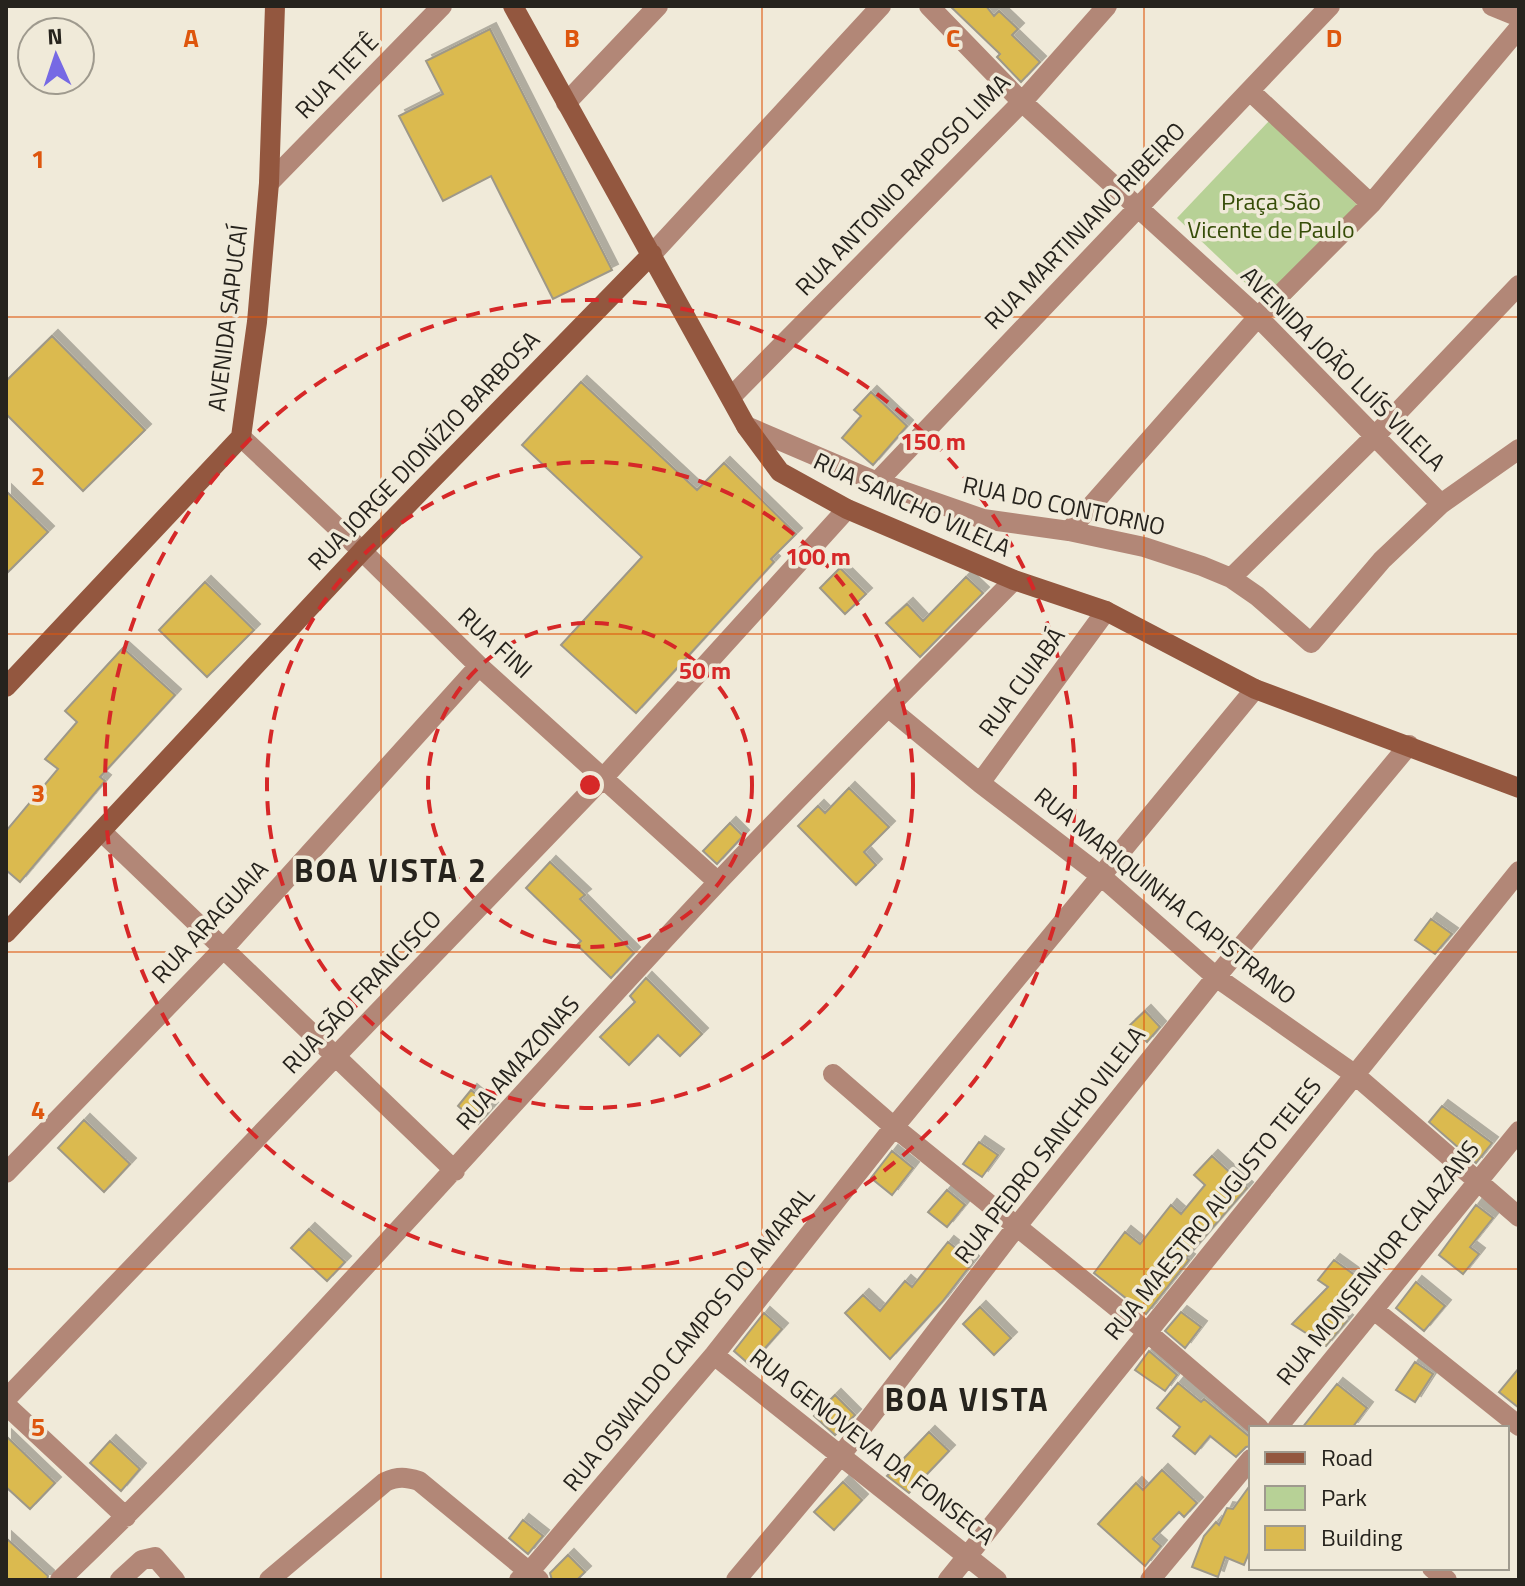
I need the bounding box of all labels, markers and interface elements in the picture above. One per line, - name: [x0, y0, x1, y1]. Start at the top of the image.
- north arrow: [16, 16, 96, 96]
- text: A: [183, 18, 199, 57]
- text: B: [564, 18, 580, 57]
- text: C: [946, 18, 960, 57]
- text: D: [1326, 18, 1342, 57]
- text: N: [46, 19, 63, 53]
- street label: RUA TIETÊ: [286, 24, 387, 126]
- street label: RUA ANTONIO RAPOSO LIMA: [786, 65, 1018, 303]
- street label: RUA MARTINIANO RIBEIRO: [975, 113, 1193, 337]
- text: 1: [31, 139, 45, 178]
- park label: Praça São Vicente de Paulo: [1187, 183, 1355, 247]
- street label: AVENIDA SAPUCAÍ: [198, 221, 256, 413]
- street label: AVENIDA JOÃO LUÍS VILELA: [1233, 258, 1454, 479]
- street label: RUA JORGE DIONÍZIO BARBOSA: [299, 322, 548, 578]
- text: 150 m: [900, 423, 966, 459]
- street label: RUA SANCHO VILELA: [808, 443, 1017, 566]
- text: 2: [31, 456, 45, 495]
- street label: RUA DO CONTORNO: [960, 466, 1169, 544]
- text: 100 m: [785, 538, 851, 574]
- street label: RUA FINI: [450, 598, 541, 686]
- street label: RUA CUIABÁ: [969, 619, 1073, 743]
- text: 50 m: [679, 652, 731, 688]
- centre of rings: [576, 771, 604, 799]
- text: 3: [31, 773, 45, 812]
- street label: RUA MARIQUINHA CAPISTRANO: [1027, 778, 1304, 1012]
- district label: BOA VISTA 2: [294, 846, 488, 894]
- street label: RUA ARAGUAIA: [143, 852, 276, 991]
- street label: RUA SÃO FRANCISCO: [273, 901, 449, 1081]
- street label: RUA AMAZONAS: [447, 987, 588, 1138]
- street label: RUA PEDRO SANCHO VILELA: [945, 1018, 1153, 1271]
- street label: RUA MAESTRO AUGUSTO TELES: [1095, 1069, 1330, 1347]
- text: 4: [31, 1090, 45, 1129]
- street label: RUA MONSENHOR CALAZANS: [1267, 1132, 1488, 1393]
- street label: RUA OSWALDO CAMPOS DO AMARAL: [554, 1178, 823, 1499]
- street label: RUA GENOVEVA DA FONSECA: [742, 1339, 1003, 1553]
- district label: BOA VISTA: [884, 1375, 1050, 1423]
- text: 5: [31, 1407, 45, 1446]
- legend: [1249, 1426, 1509, 1570]
- text: Road: [1321, 1439, 1373, 1475]
- text: Park: [1321, 1479, 1367, 1515]
- text: Building: [1321, 1519, 1403, 1555]

